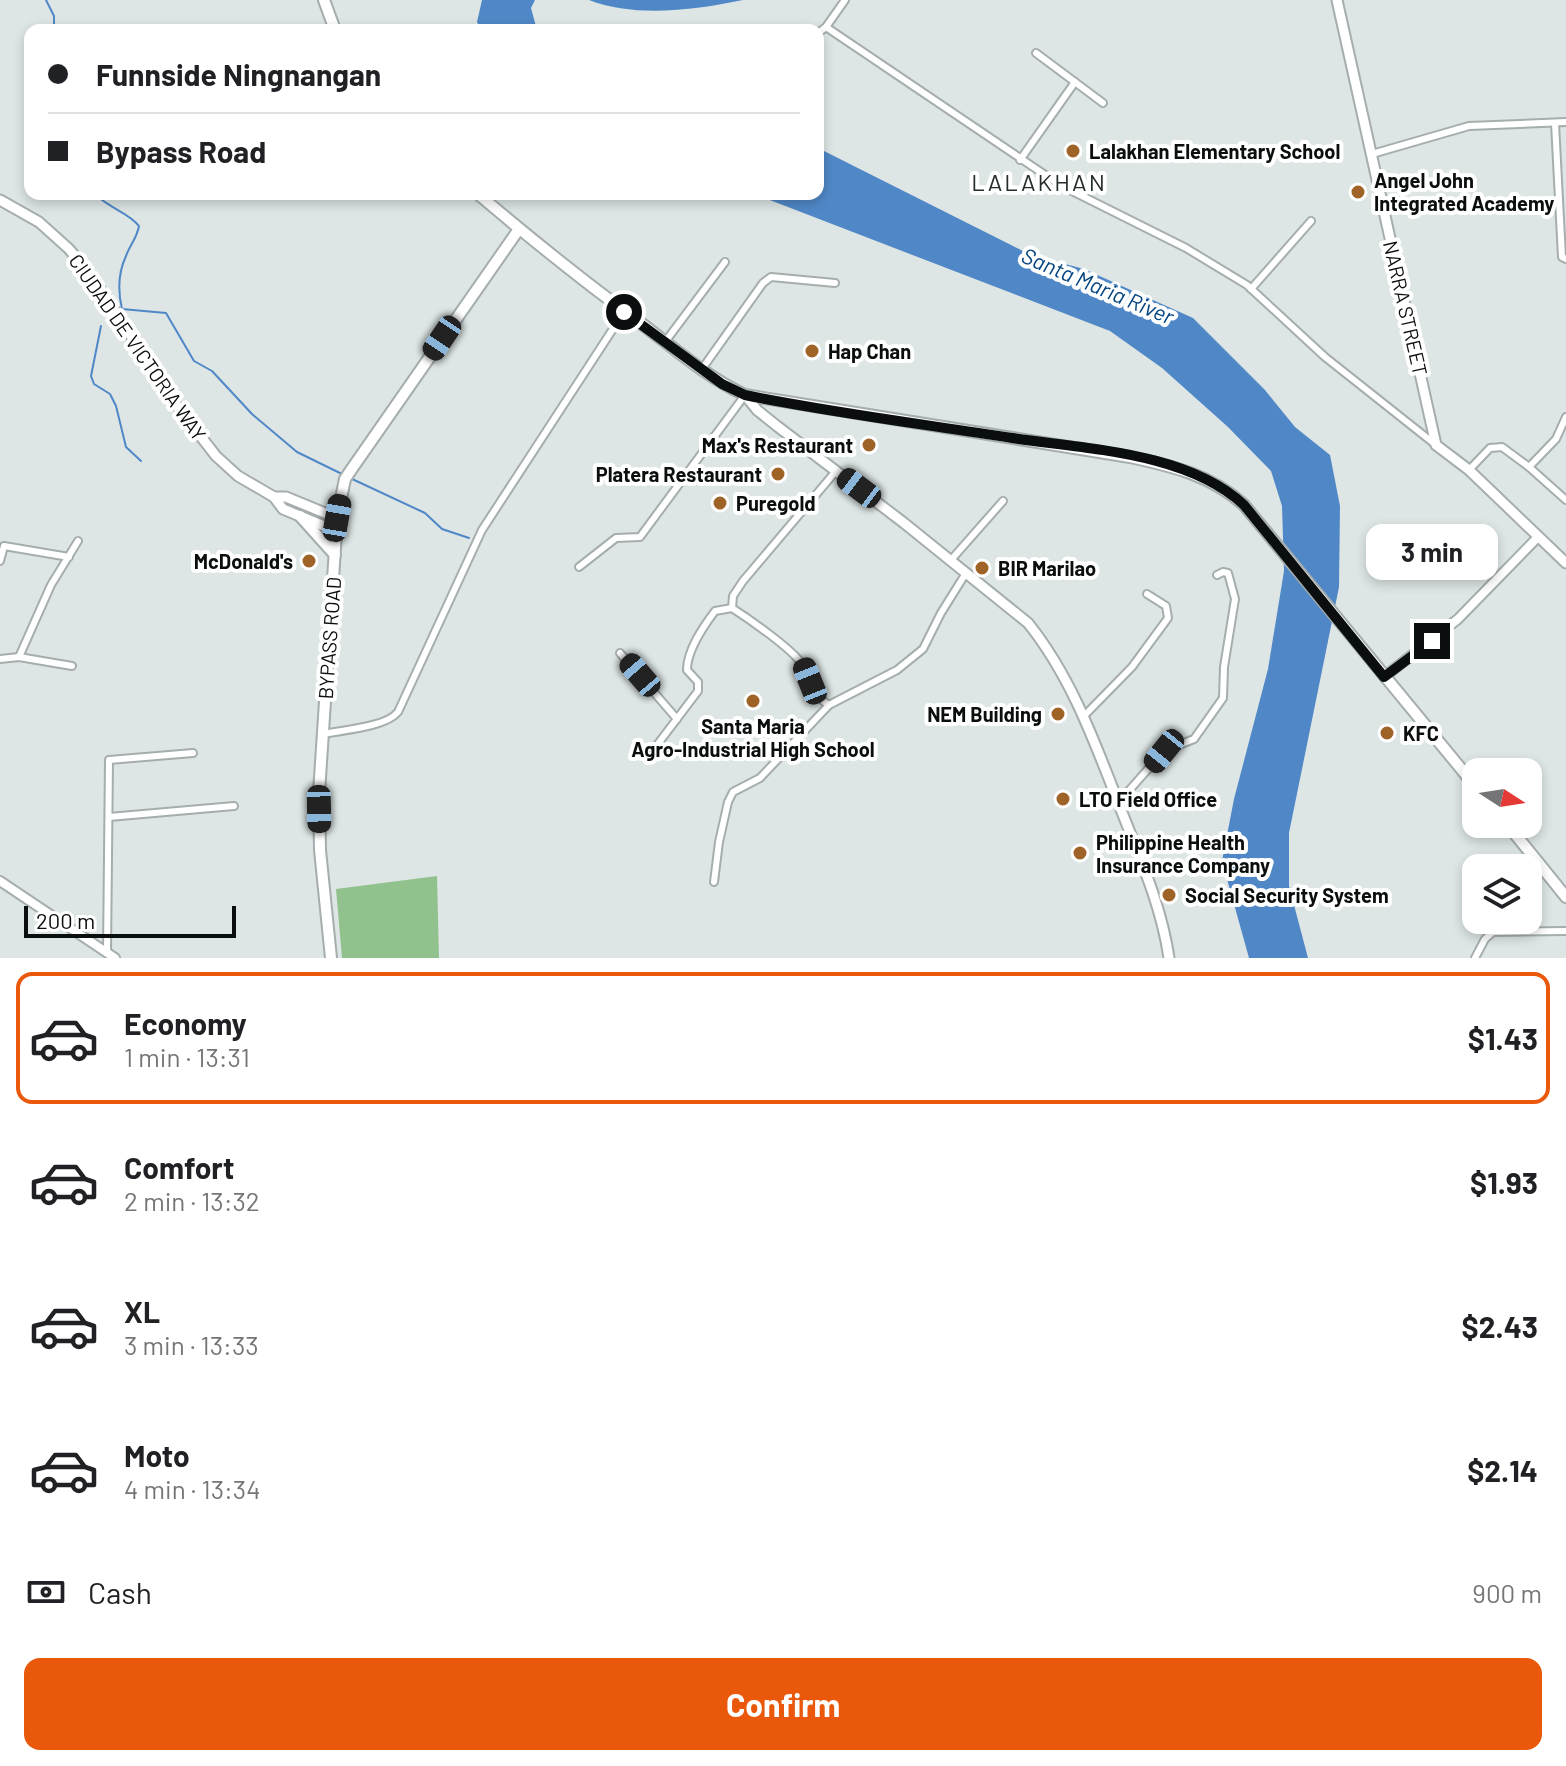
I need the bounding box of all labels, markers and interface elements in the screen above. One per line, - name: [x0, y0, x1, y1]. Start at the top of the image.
- text: Funnside Ningnangan: [96, 56, 381, 92]
- text: Bypass Road: [96, 133, 266, 169]
- place label: Lalakhan Elementary School: [1089, 139, 1340, 163]
- marker: Lalakhan Elementary School: [1064, 142, 1082, 160]
- district label: LALAKHAN: [971, 167, 1107, 196]
- place label: Angel John Integrated Academy: [1374, 168, 1554, 215]
- marker: Angel John Integrated Academy: [1349, 183, 1367, 201]
- street label: NARRA STREET: [1379, 238, 1433, 378]
- water label: Santa Maria River: [1018, 241, 1179, 329]
- street label: CIUDAD DE VICTORIA WAY: [64, 249, 212, 445]
- route start: [606, 294, 642, 330]
- car: [419, 311, 465, 365]
- place label: Hap Chan: [828, 339, 911, 363]
- marker: Hap Chan: [803, 342, 821, 360]
- place label: Max's Restaurant: [702, 433, 853, 457]
- marker: Max's Restaurant: [860, 436, 878, 454]
- place label: Platera Restaurant: [596, 462, 762, 486]
- car: [833, 464, 885, 512]
- marker: Platera Restaurant: [769, 465, 787, 483]
- place label: Puregold: [736, 491, 816, 515]
- car: [321, 492, 353, 544]
- marker: Puregold: [711, 494, 729, 512]
- callout: 3 min: [1366, 525, 1498, 581]
- text: 3 min: [1401, 536, 1463, 567]
- place label: McDonald's: [194, 549, 293, 573]
- marker: McDonald's: [300, 552, 318, 570]
- place label: BIR Marilao: [998, 556, 1096, 580]
- marker: BIR Marilao: [973, 559, 991, 577]
- street label: BYPASS ROAD: [313, 576, 345, 700]
- route end: [1414, 623, 1450, 659]
- car: [615, 649, 665, 701]
- car: [790, 654, 830, 708]
- marker: Santa Maria Agro-Industrial High School: [744, 692, 762, 710]
- place label: NEM Building: [927, 702, 1042, 726]
- marker: NEM Building: [1049, 705, 1067, 723]
- place label: Santa Maria Agro-Industrial High School: [631, 714, 875, 761]
- place label: KFC: [1403, 721, 1439, 745]
- marker: KFC: [1378, 724, 1396, 742]
- car: [1140, 725, 1188, 777]
- north arrow: [1462, 758, 1542, 838]
- map controls: [1462, 758, 1542, 934]
- car: [307, 785, 331, 833]
- place label: LTO Field Office: [1079, 787, 1217, 811]
- marker: LTO Field Office: [1054, 790, 1072, 808]
- place label: Philippine Health Insurance Company: [1096, 830, 1270, 877]
- marker: Philippine Health Insurance Company: [1071, 844, 1089, 862]
- button: layers: [1462, 854, 1542, 934]
- place label: Social Security System: [1185, 883, 1389, 907]
- marker: Social Security System: [1160, 886, 1178, 904]
- scale bar: [24, 902, 236, 938]
- text: 200 m: [36, 907, 95, 933]
- icon: car: [28, 1002, 100, 1074]
- text: Economy: [124, 1005, 247, 1041]
- text: $1.43: [1468, 1020, 1538, 1056]
- text: 1 min · 13:31: [124, 1041, 250, 1072]
- icon: car: [28, 1146, 100, 1218]
- text: Comfort: [124, 1149, 234, 1185]
- text: $1.93: [1470, 1164, 1538, 1200]
- text: 2 min · 13:32: [124, 1185, 260, 1216]
- icon: car: [28, 1290, 100, 1362]
- text: XL: [124, 1293, 160, 1329]
- text: $2.43: [1462, 1308, 1538, 1344]
- text: 3 min · 13:33: [124, 1329, 259, 1360]
- icon: car: [28, 1434, 100, 1506]
- text: Moto: [124, 1437, 190, 1473]
- text: $2.14: [1467, 1452, 1538, 1488]
- text: 4 min · 13:34: [124, 1473, 261, 1504]
- icon: cash: [24, 1570, 68, 1614]
- text: Cash: [88, 1574, 152, 1610]
- text: 900 m: [1472, 1577, 1542, 1608]
- button: Confirm: [24, 1658, 1542, 1750]

